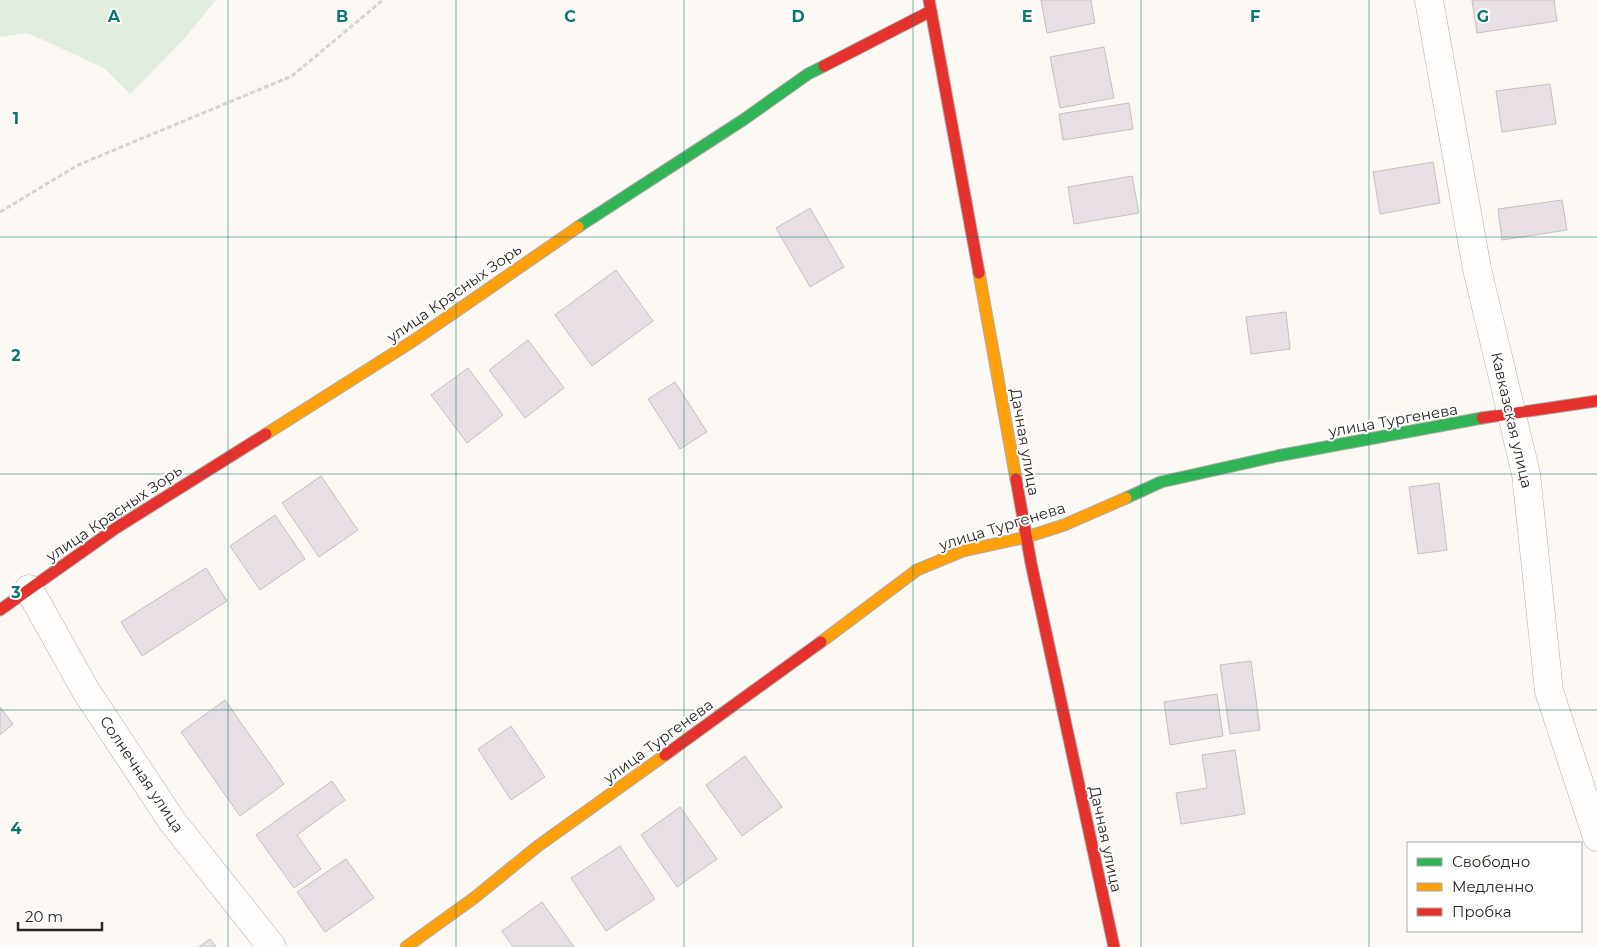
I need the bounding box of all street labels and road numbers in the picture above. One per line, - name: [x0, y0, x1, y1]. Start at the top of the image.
- street label: улица Красных Зорь: [382, 239, 525, 347]
- street label: Кавказская улица: [1487, 350, 1537, 490]
- street label: Дачная улица: [1006, 387, 1044, 497]
- street label: улица Тургенева: [1326, 399, 1459, 441]
- street label: улица Красных Зорь: [42, 460, 186, 566]
- street label: улица Тургенева: [936, 498, 1067, 555]
- street label: улица Тургенева: [599, 695, 717, 788]
- street label: Солнечная улица: [96, 712, 188, 836]
- street label: Дачная улица: [1085, 784, 1127, 894]

